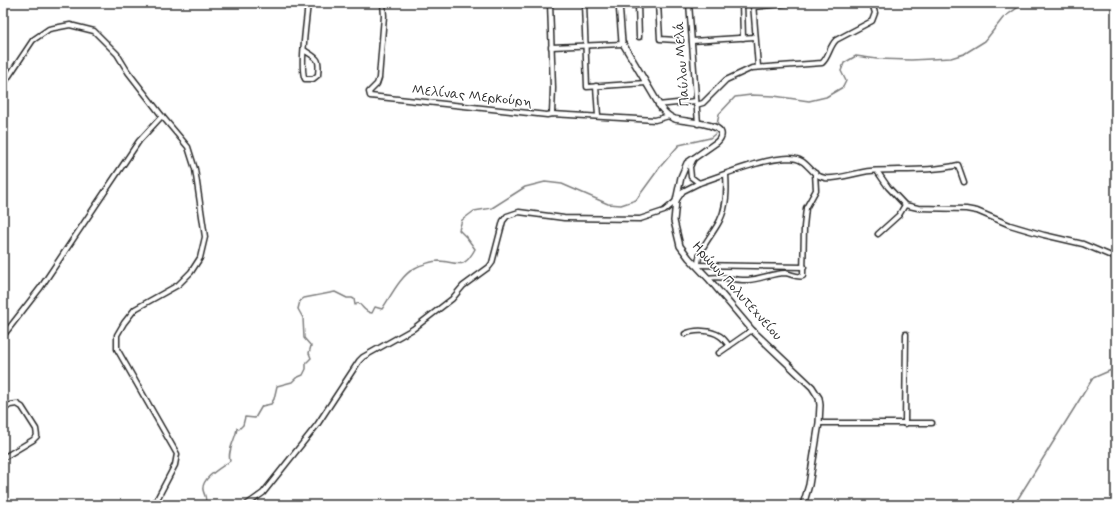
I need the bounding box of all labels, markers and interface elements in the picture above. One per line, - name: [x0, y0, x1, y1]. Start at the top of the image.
- street label: Παύλου Μελά: [670, 21, 694, 107]
- street label: Μελίνας Μερκούρη: [411, 81, 533, 111]
- street label: Ηρώων Πολυτεχνείου: [688, 238, 786, 344]

